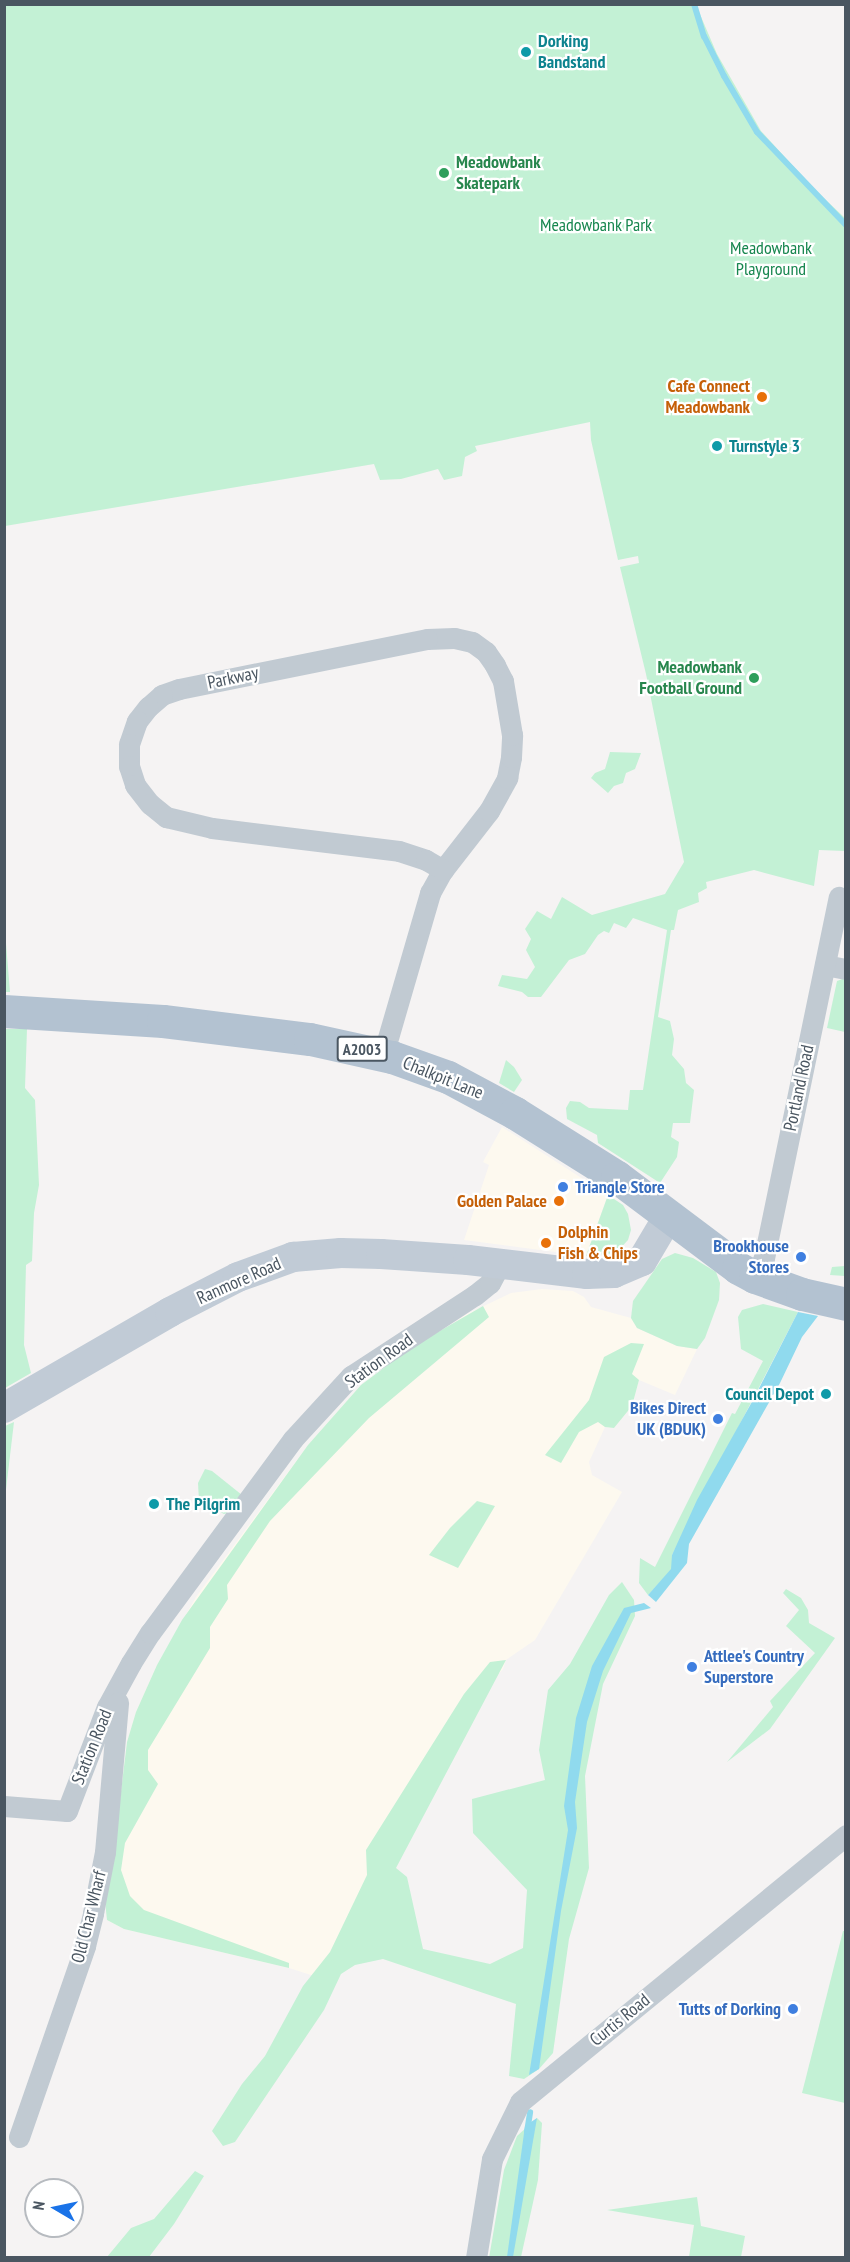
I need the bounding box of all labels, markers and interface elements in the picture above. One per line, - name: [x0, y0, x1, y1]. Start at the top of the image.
- place label: Dorking Bandstand: [538, 31, 605, 74]
- marker: Dorking Bandstand: [519, 45, 533, 59]
- place label: Meadowbank Skatepark: [456, 152, 541, 195]
- marker: Meadowbank Skatepark: [437, 166, 451, 180]
- park label: Meadowbank Park: [540, 214, 652, 236]
- park label: Meadowbank Playground: [730, 238, 812, 280]
- place label: Cafe Connect Meadowbank: [665, 376, 750, 418]
- marker: Cafe Connect Meadowbank: [755, 390, 769, 404]
- place label: Turnstyle 3: [729, 435, 800, 457]
- marker: Turnstyle 3: [710, 439, 724, 453]
- place label: Meadowbank Football Ground: [639, 657, 742, 700]
- street label: Parkway: [206, 662, 260, 694]
- marker: Meadowbank Football Ground: [747, 671, 761, 685]
- road number: A2003: [336, 1036, 388, 1062]
- street label: Portland Road: [779, 1043, 819, 1133]
- street label: Chalkpit Lane: [400, 1052, 486, 1104]
- place label: Triangle Store: [575, 1176, 665, 1198]
- marker: Triangle Store: [556, 1180, 570, 1194]
- place label: Golden Palace: [457, 1190, 547, 1212]
- marker: Golden Palace: [552, 1194, 566, 1208]
- place label: Dolphin Fish & Chips: [558, 1222, 638, 1264]
- marker: Dolphin Fish & Chips: [539, 1236, 553, 1250]
- place label: Brookhouse Stores: [713, 1236, 789, 1278]
- marker: Brookhouse Stores: [794, 1250, 808, 1264]
- street label: Ranmore Road: [193, 1253, 285, 1309]
- street label: Station Road: [341, 1329, 417, 1393]
- place label: Council Depot: [725, 1383, 814, 1405]
- marker: Council Depot: [819, 1387, 833, 1401]
- place label: Bikes Direct UK (BDUK): [630, 1398, 706, 1440]
- marker: Bikes Direct UK (BDUK): [711, 1412, 725, 1426]
- place label: The Pilgrim: [166, 1493, 240, 1515]
- marker: The Pilgrim: [147, 1497, 161, 1511]
- place label: Attlee's Country Superstore: [704, 1646, 804, 1688]
- marker: Attlee's Country Superstore: [685, 1660, 699, 1674]
- street label: Station Road: [67, 1706, 117, 1788]
- street label: Old Char Wharf: [67, 1869, 111, 1965]
- street label: Curtis Road: [586, 1989, 654, 2051]
- place label: Tutts of Dorking: [679, 1998, 781, 2020]
- marker: Tutts of Dorking: [786, 2002, 800, 2016]
- north arrow: [24, 2178, 84, 2238]
- text: N: [28, 2200, 49, 2211]

